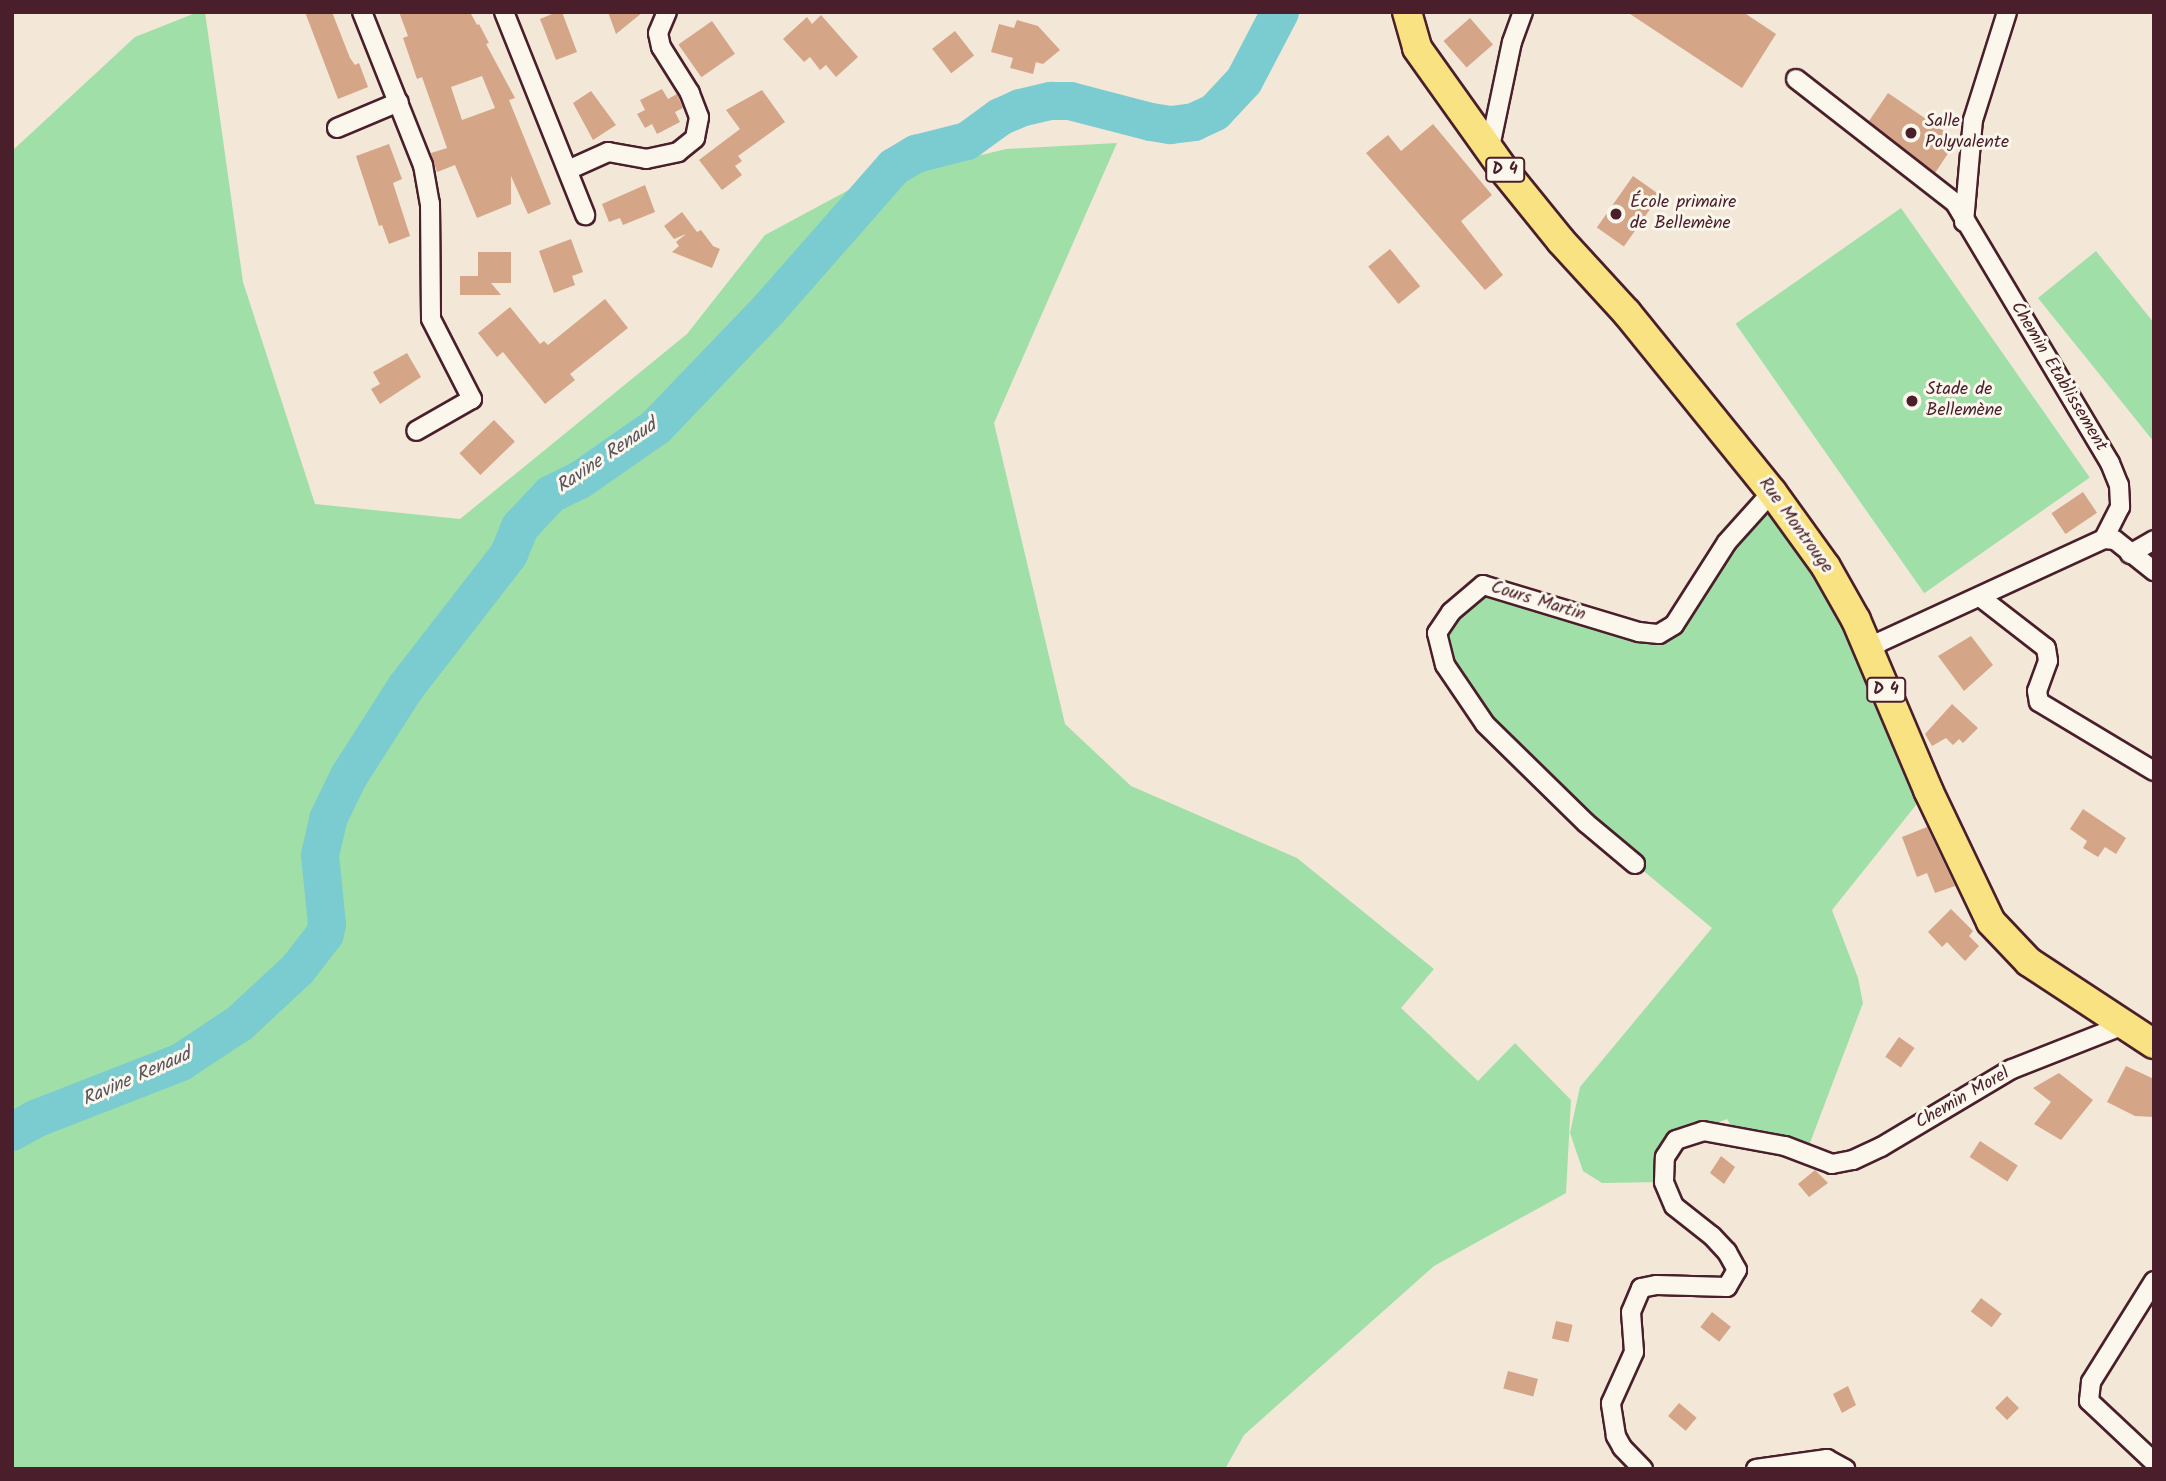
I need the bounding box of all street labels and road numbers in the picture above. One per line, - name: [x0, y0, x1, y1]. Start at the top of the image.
- road number: D 4: [1484, 158, 1526, 182]
- street label: Chemin Etablissement: [2005, 298, 2111, 456]
- street label: Rue Montrouge: [1753, 474, 1837, 578]
- street label: Cours Martin: [1488, 577, 1588, 627]
- road number: D 4: [1865, 678, 1907, 702]
- street label: Chemin Morel: [1912, 1063, 2014, 1135]

